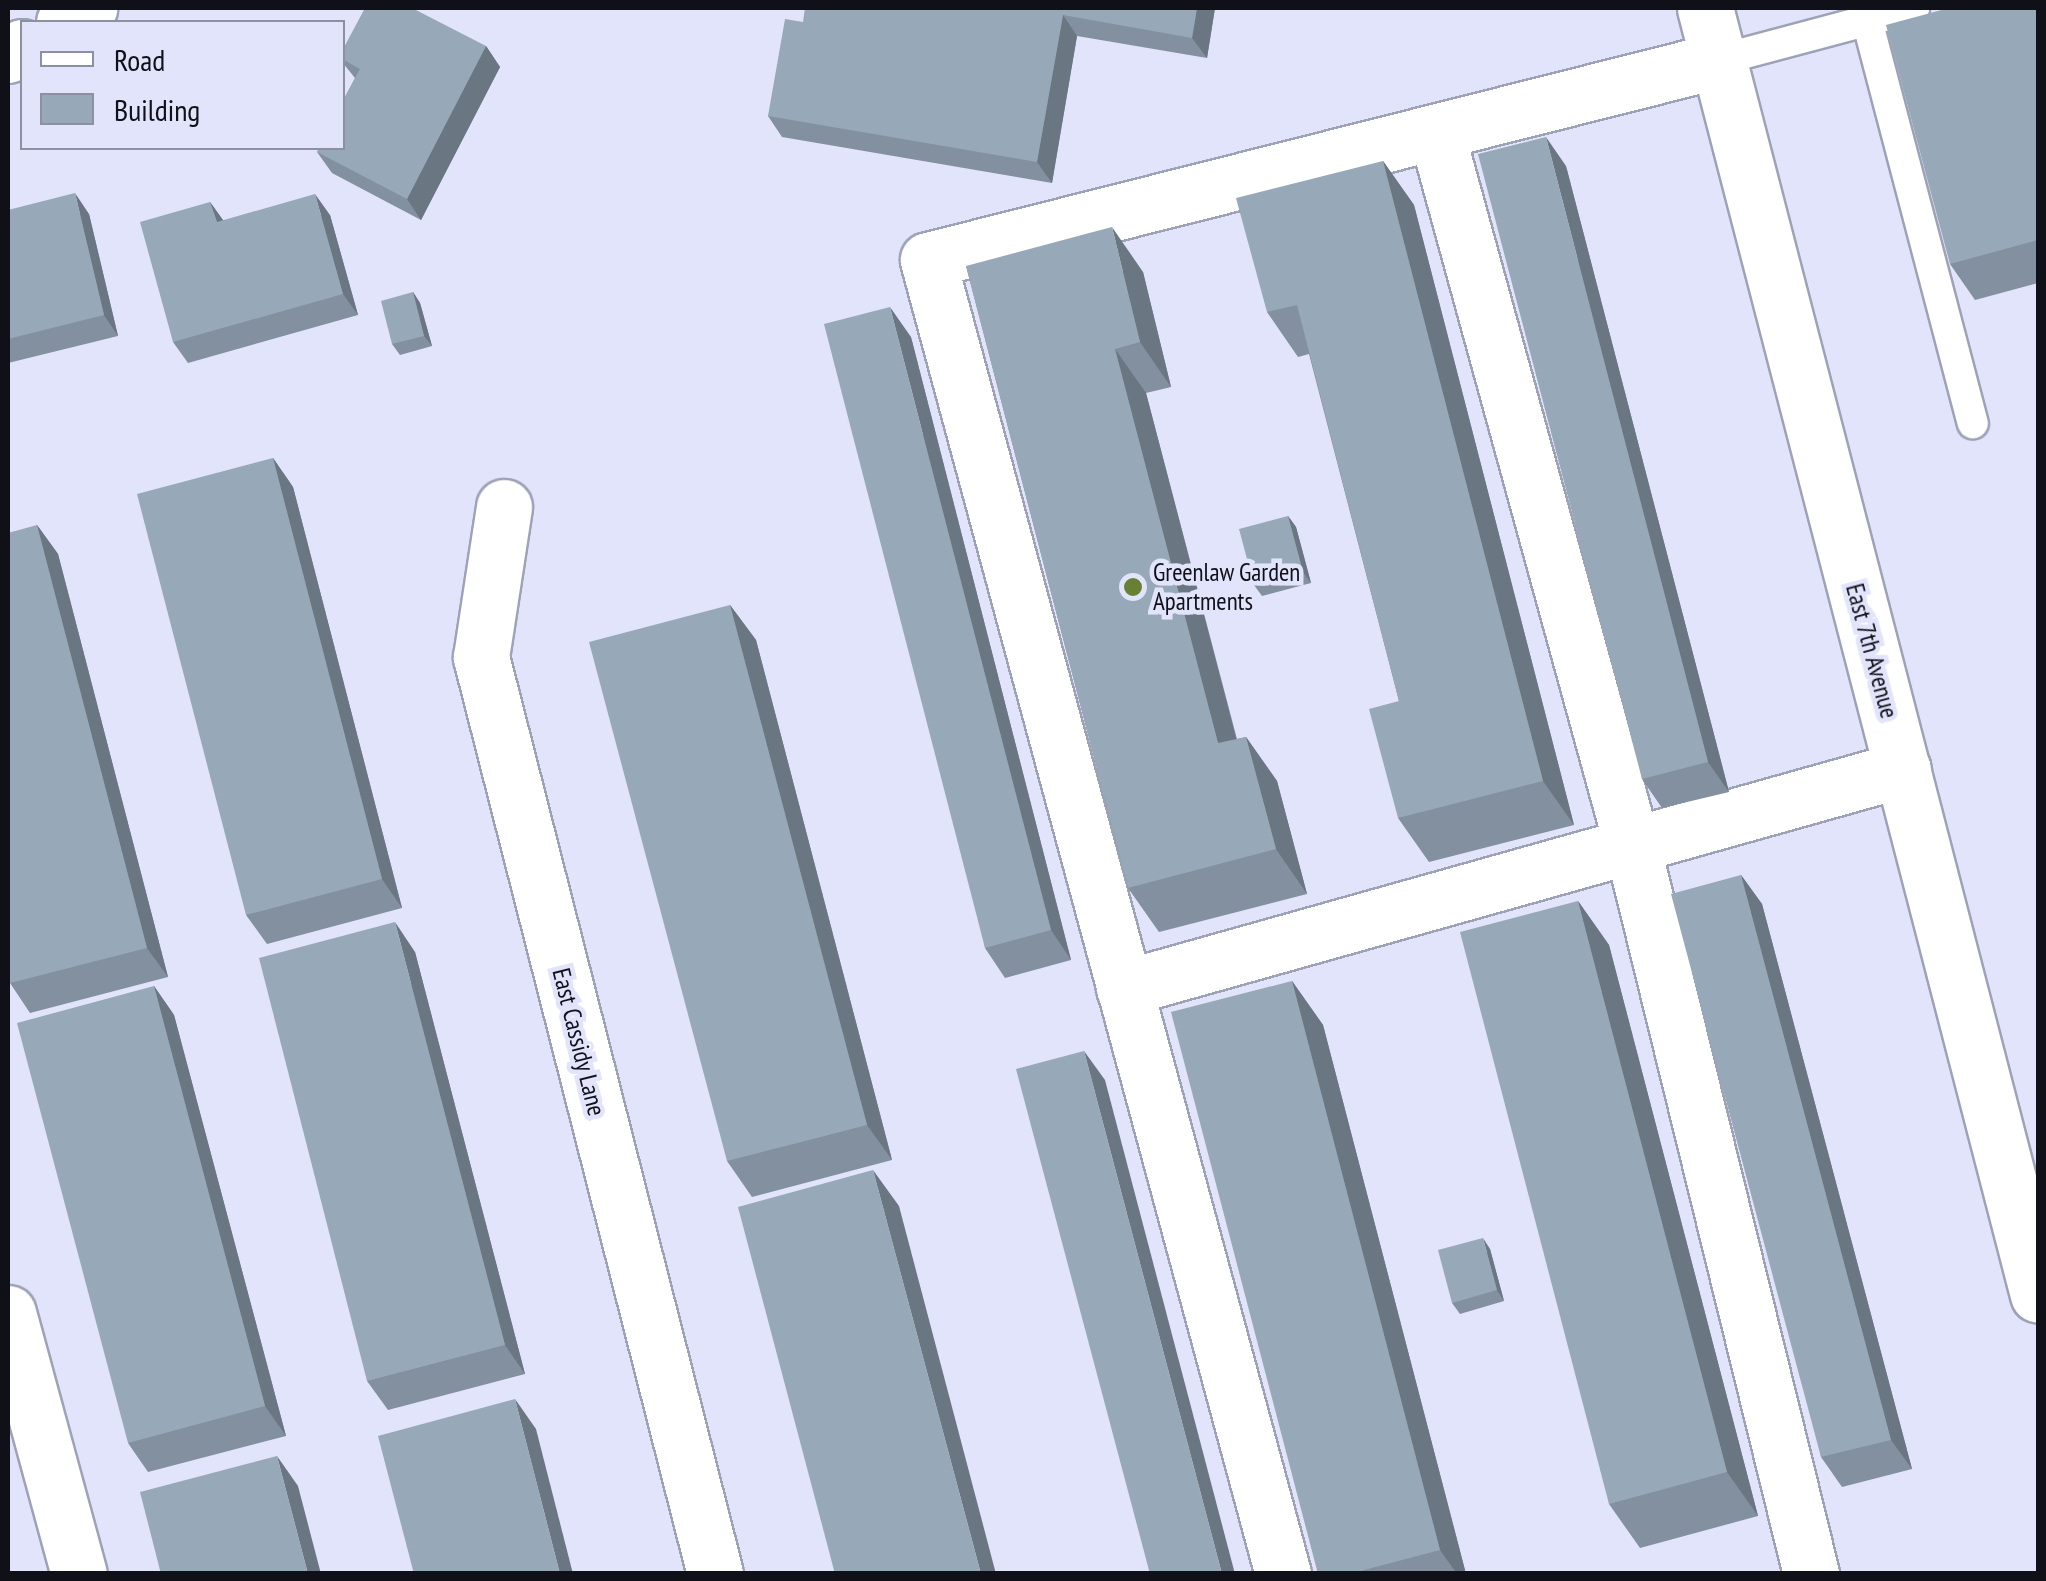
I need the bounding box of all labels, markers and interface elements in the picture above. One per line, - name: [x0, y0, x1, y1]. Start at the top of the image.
- legend: [20, 20, 345, 150]
- text: Road: [114, 40, 165, 79]
- text: Building: [114, 90, 200, 129]
- place label: Greenlaw Garden Apartments: [1153, 558, 1301, 617]
- marker: Greenlaw Garden Apartments: [1122, 576, 1144, 598]
- street label: East 7th Avenue: [1840, 580, 1904, 722]
- street label: East Cassidy Lane: [546, 965, 612, 1119]

